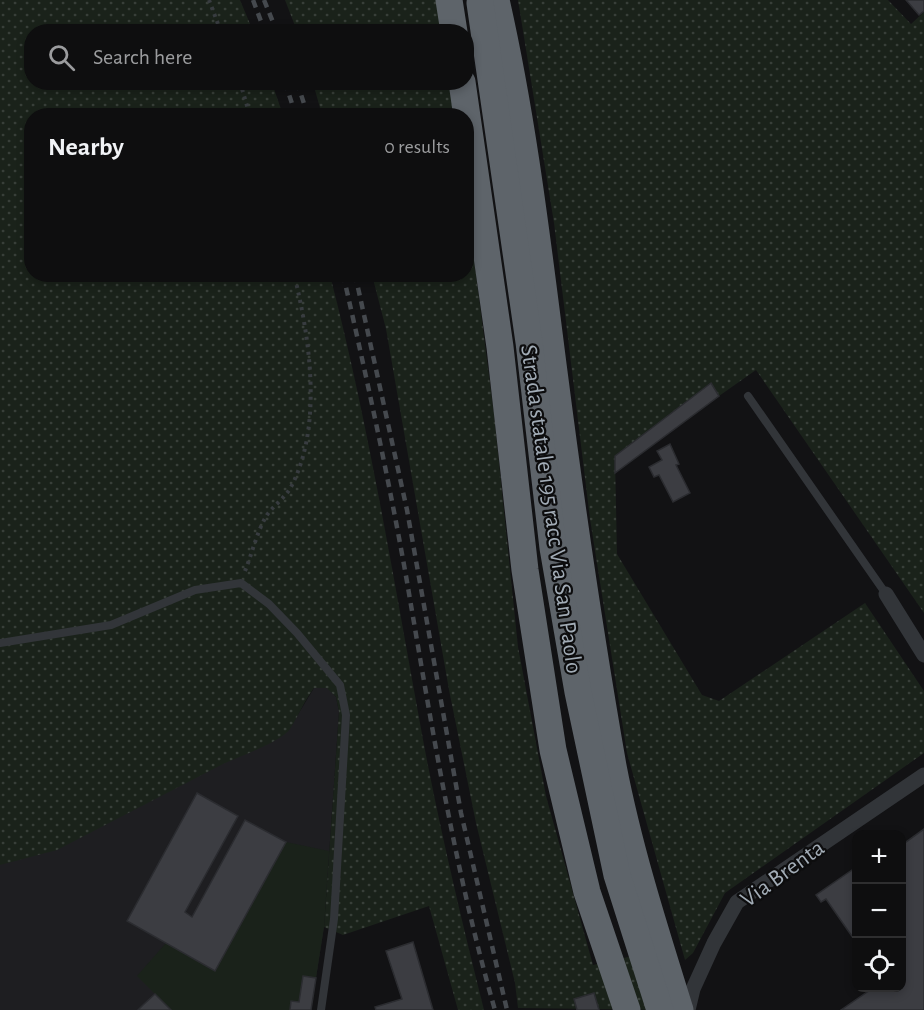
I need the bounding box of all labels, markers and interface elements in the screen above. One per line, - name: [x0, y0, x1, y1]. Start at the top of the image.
- search box: [24, 24, 474, 90]
- icon: search: [45, 41, 78, 74]
- text: Search here: [93, 46, 192, 68]
- text: Nearby: [48, 134, 124, 160]
- text: 0 results: [384, 137, 450, 157]
- street label: Strada statale 195 racc Via San Paolo: [516, 343, 586, 675]
- map controls: [852, 830, 906, 992]
- button: +: [852, 830, 906, 884]
- street label: Via Brenta: [736, 836, 829, 912]
- button: −: [852, 884, 906, 938]
- button: locate: [852, 938, 906, 992]

